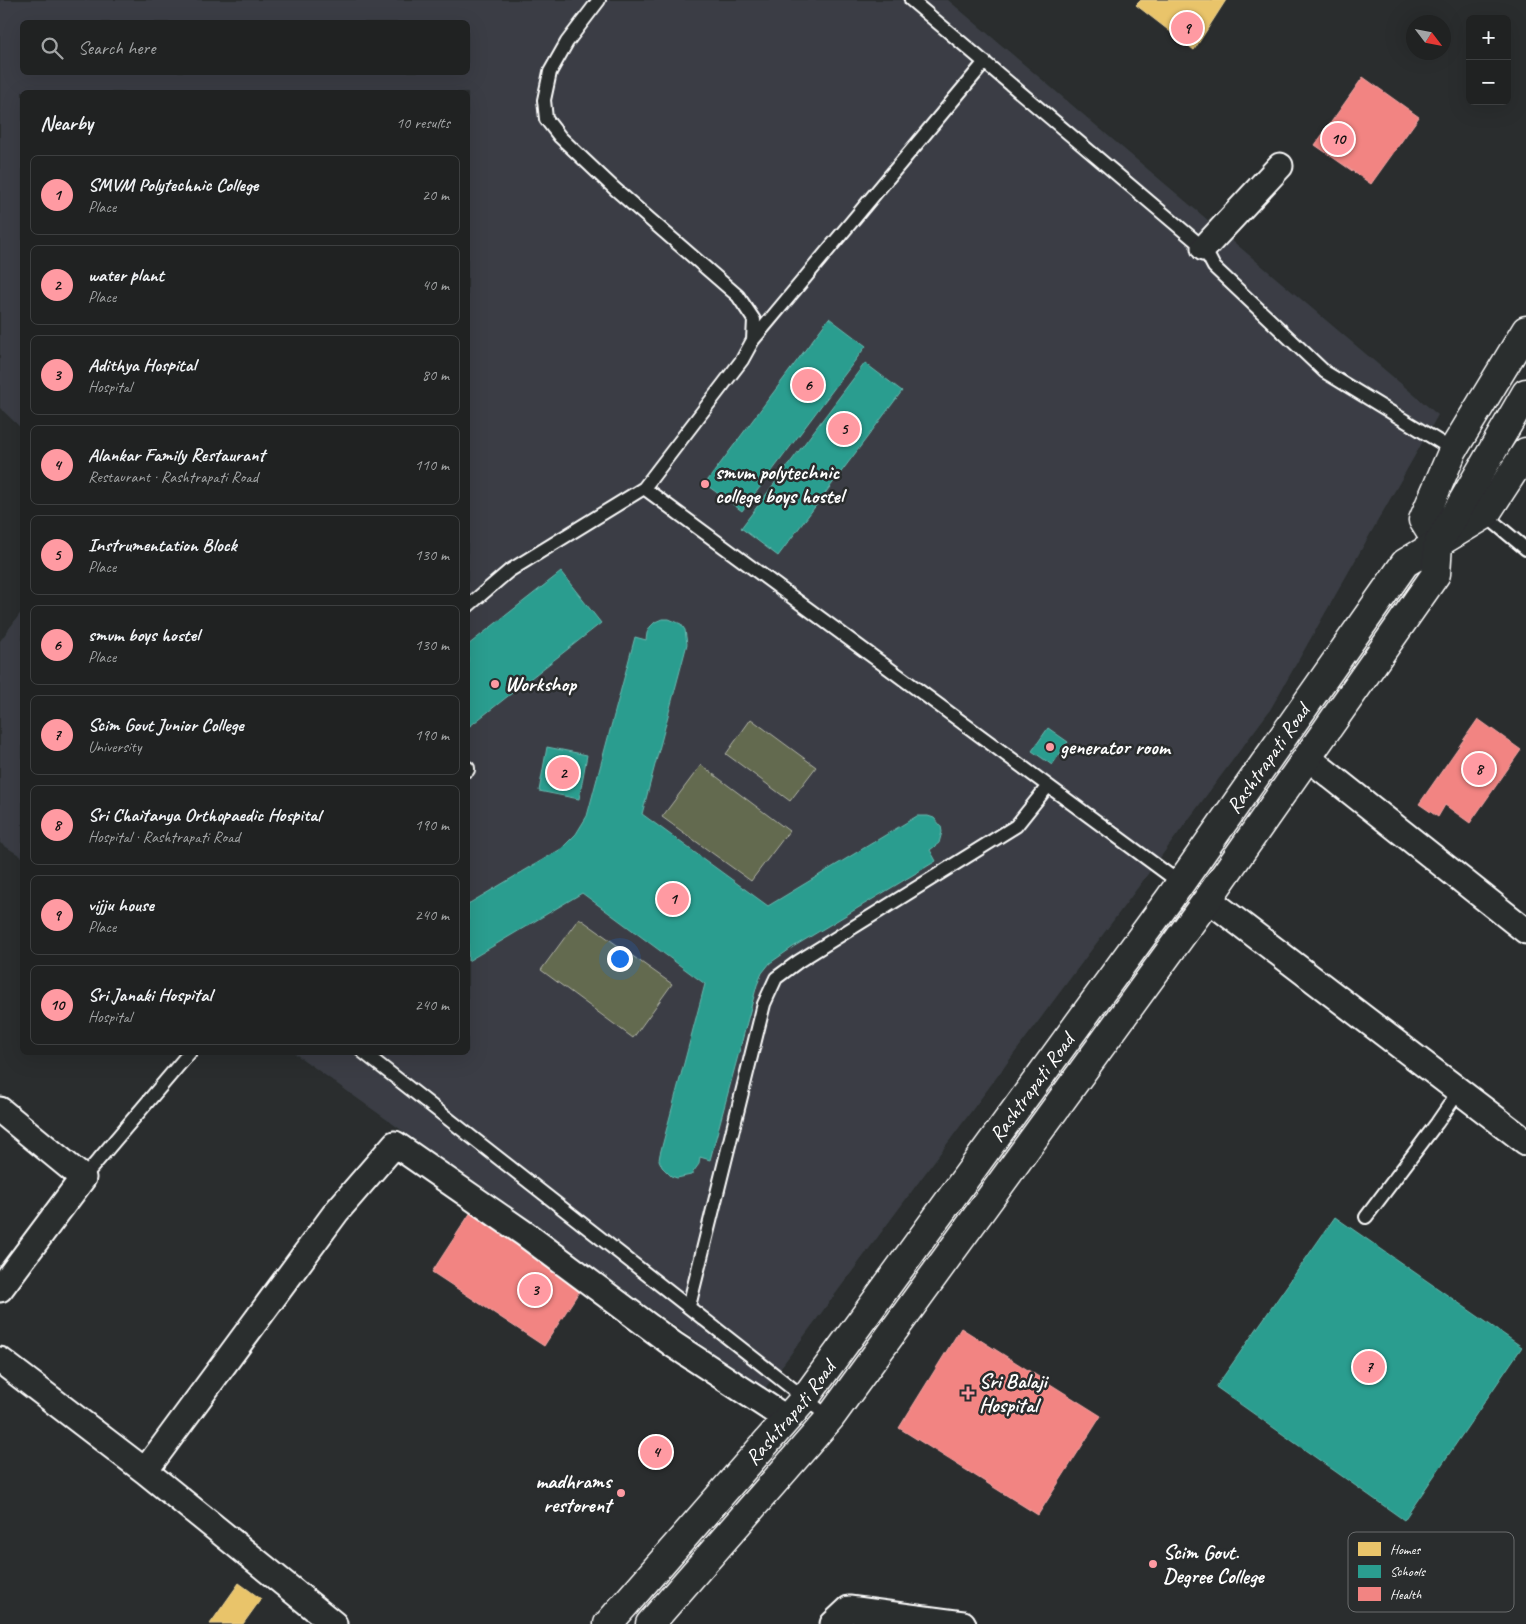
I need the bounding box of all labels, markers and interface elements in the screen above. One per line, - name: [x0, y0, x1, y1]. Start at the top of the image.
- pin: 9: [1171, 9, 1203, 47]
- north arrow: [1406, 15, 1451, 60]
- map controls: [1466, 15, 1511, 105]
- button: +: [1466, 15, 1511, 60]
- search box: [20, 20, 470, 75]
- icon: search: [38, 34, 66, 62]
- text: Search here: [78, 36, 155, 60]
- button: −: [1466, 60, 1511, 105]
- text: Nearby: [40, 110, 93, 136]
- text: 10 results: [396, 113, 450, 133]
- pin: 10: [1322, 120, 1354, 158]
- text: SMVM Polytechnic College: [88, 173, 258, 197]
- text: 1: [53, 185, 61, 205]
- text: 20 m: [422, 185, 449, 205]
- text: Place: [88, 197, 116, 217]
- text: water plant: [88, 263, 164, 287]
- text: 2: [53, 275, 61, 295]
- text: 40 m: [422, 275, 449, 295]
- text: Place: [88, 287, 116, 307]
- text: Adithya Hospital: [88, 353, 196, 377]
- text: 3: [53, 365, 61, 385]
- text: 80 m: [422, 365, 449, 385]
- pin: 6: [792, 366, 824, 404]
- text: Hospital: [88, 377, 132, 397]
- pin: 5: [828, 410, 860, 448]
- text: Alankar Family Restaurant: [88, 443, 265, 467]
- text: 4: [53, 455, 61, 475]
- text: 110 m: [415, 455, 449, 475]
- place label: smvm polytechnic college boys hostel: [715, 459, 848, 509]
- text: Restaurant · Rashtrapati Road: [88, 467, 258, 487]
- marker: smvm polytechnic college boys hostel: [699, 478, 711, 490]
- text: Instrumentation Block: [88, 533, 237, 557]
- text: 5: [54, 545, 60, 565]
- text: 130 m: [415, 545, 449, 565]
- text: Place: [88, 557, 116, 577]
- text: smvm boys hostel: [88, 623, 199, 647]
- text: 6: [53, 635, 61, 655]
- text: 130 m: [415, 635, 449, 655]
- text: Place: [88, 647, 116, 667]
- place label: Workshop: [505, 671, 578, 697]
- marker: Workshop: [489, 678, 501, 690]
- street label: Rashtrapati Road: [1220, 696, 1317, 819]
- text: Scim Govt Junior College: [88, 713, 244, 737]
- text: 7: [53, 725, 61, 745]
- text: 190 m: [415, 725, 449, 745]
- place label: generator room: [1060, 734, 1172, 760]
- text: University: [88, 737, 141, 757]
- marker: generator room: [1044, 741, 1056, 753]
- pin: 8: [1463, 750, 1495, 788]
- pin: 2: [547, 754, 579, 792]
- text: Sri Chaitanya Orthopaedic Hospital: [88, 803, 321, 827]
- text: 8: [53, 815, 61, 835]
- text: 190 m: [415, 815, 449, 835]
- text: Hospital · Rashtrapati Road: [88, 827, 240, 847]
- pin: 1: [657, 880, 689, 918]
- text: vijju house: [88, 893, 154, 917]
- text: 9: [53, 905, 61, 925]
- text: 240 m: [415, 905, 449, 925]
- text: Place: [88, 917, 116, 937]
- your location: [607, 946, 633, 972]
- text: Sri Janaki Hospital: [88, 983, 212, 1007]
- text: 10: [50, 995, 64, 1015]
- text: 240 m: [415, 995, 449, 1015]
- text: Hospital: [88, 1007, 132, 1027]
- street label: Rashtrapati Road: [983, 1025, 1082, 1147]
- pin: 3: [519, 1271, 551, 1309]
- pin: 7: [1353, 1348, 1385, 1386]
- street label: Rashtrapati Road: [740, 1352, 843, 1470]
- place label: Sri Balaji Hospital: [979, 1368, 1050, 1418]
- marker: Sri Balaji Hospital: [961, 1386, 975, 1400]
- pin: 4: [640, 1433, 672, 1471]
- place label: madhrams restorent: [535, 1468, 614, 1518]
- marker: madhrams restorent: [615, 1487, 627, 1499]
- legend: [1348, 1532, 1514, 1612]
- place label: Scim Govt. Degree College: [1163, 1539, 1266, 1589]
- text: Homes: [1390, 1541, 1421, 1558]
- marker: Scim Govt. Degree College: [1147, 1558, 1159, 1570]
- text: Schools: [1390, 1563, 1426, 1580]
- text: Health: [1390, 1586, 1422, 1603]

